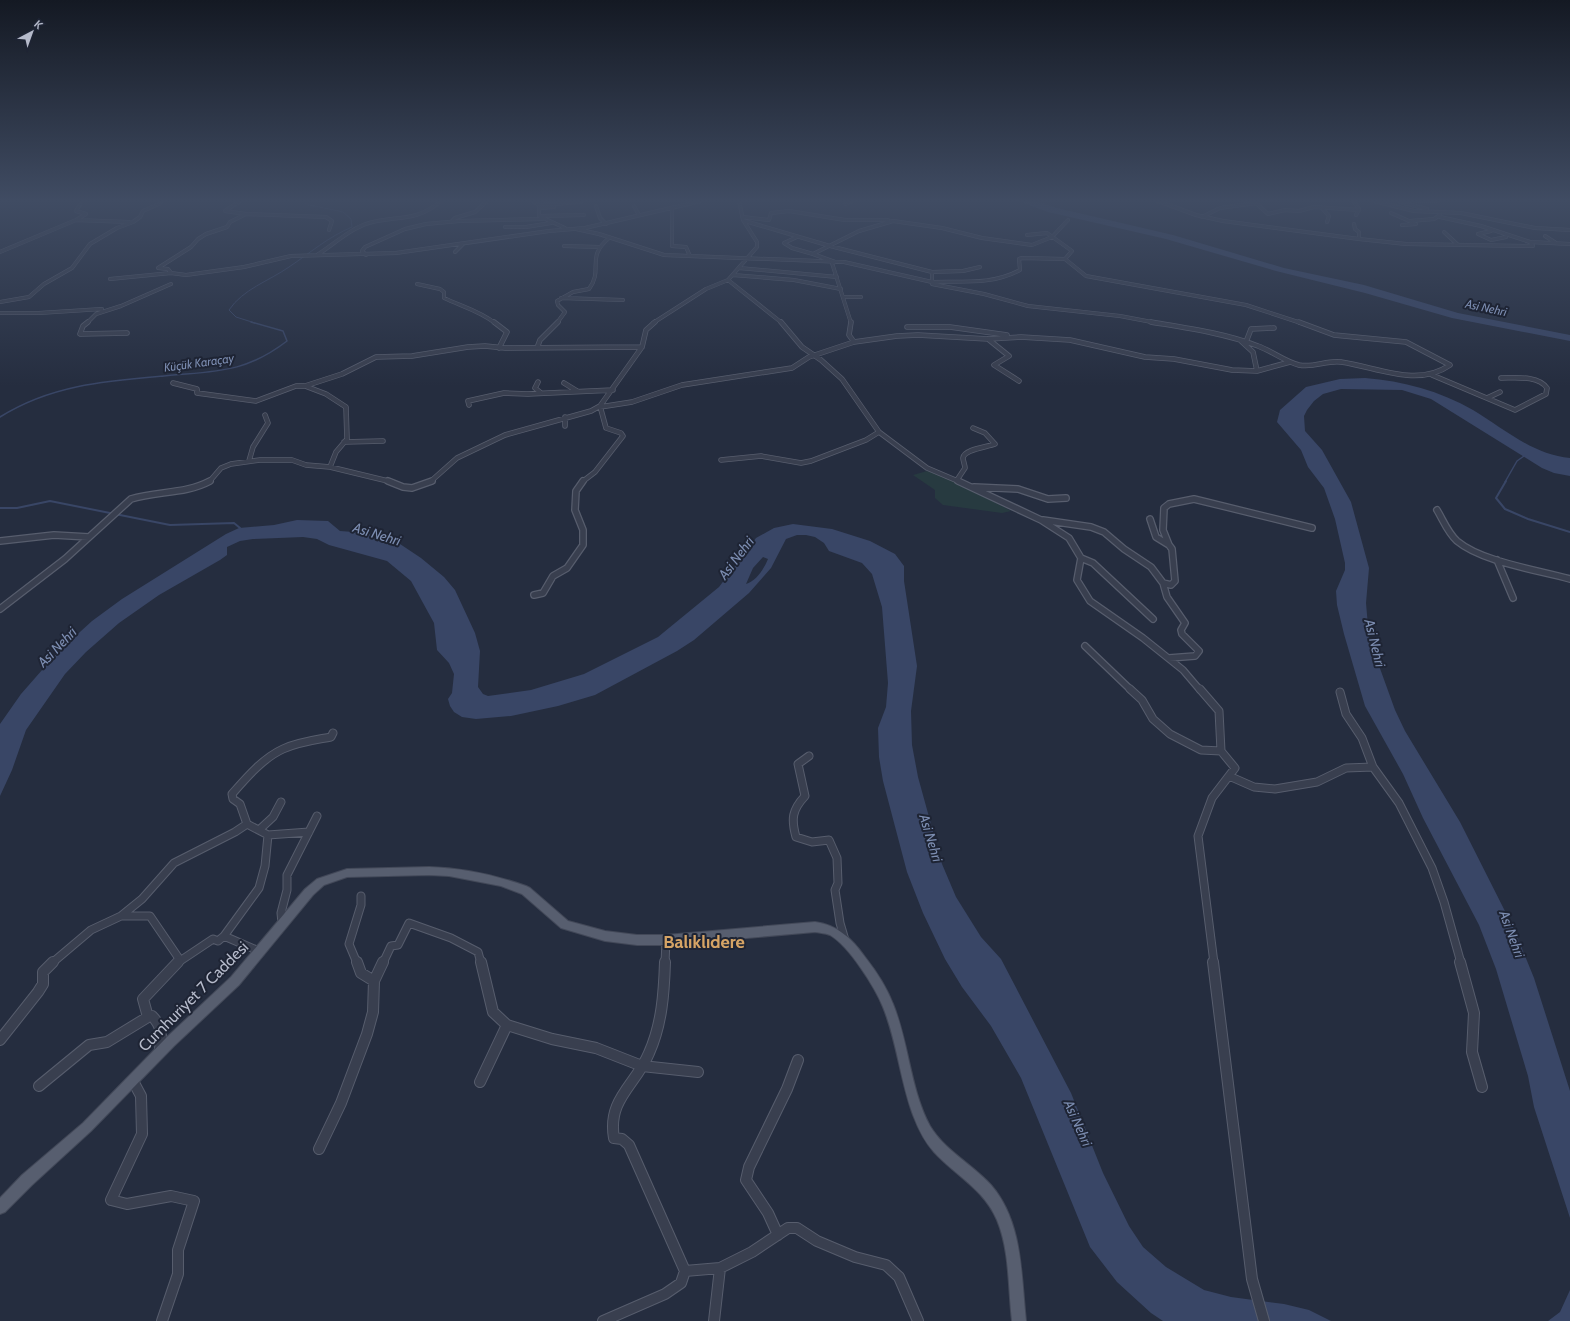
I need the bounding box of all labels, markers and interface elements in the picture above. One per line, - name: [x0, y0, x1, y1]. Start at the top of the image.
- north arrow: [12, 12, 52, 52]
- text: K: [31, 17, 46, 32]
- water label: Asi Nehri: [1463, 296, 1509, 319]
- water label: Küçük Karaçay: [163, 350, 235, 375]
- water label: Asi Nehri: [350, 518, 404, 550]
- water label: Asi Nehri: [713, 532, 759, 584]
- water label: Asi Nehri: [1360, 616, 1390, 670]
- water label: Asi Nehri: [33, 622, 81, 672]
- water label: Asi Nehri: [915, 811, 947, 865]
- water label: Asi Nehri: [1495, 907, 1529, 961]
- district label: Balıklıdere: [663, 931, 745, 953]
- street label: Cumhuriyet 7 Caddesi: [134, 937, 252, 1055]
- water label: Asi Nehri: [1059, 1096, 1097, 1150]

